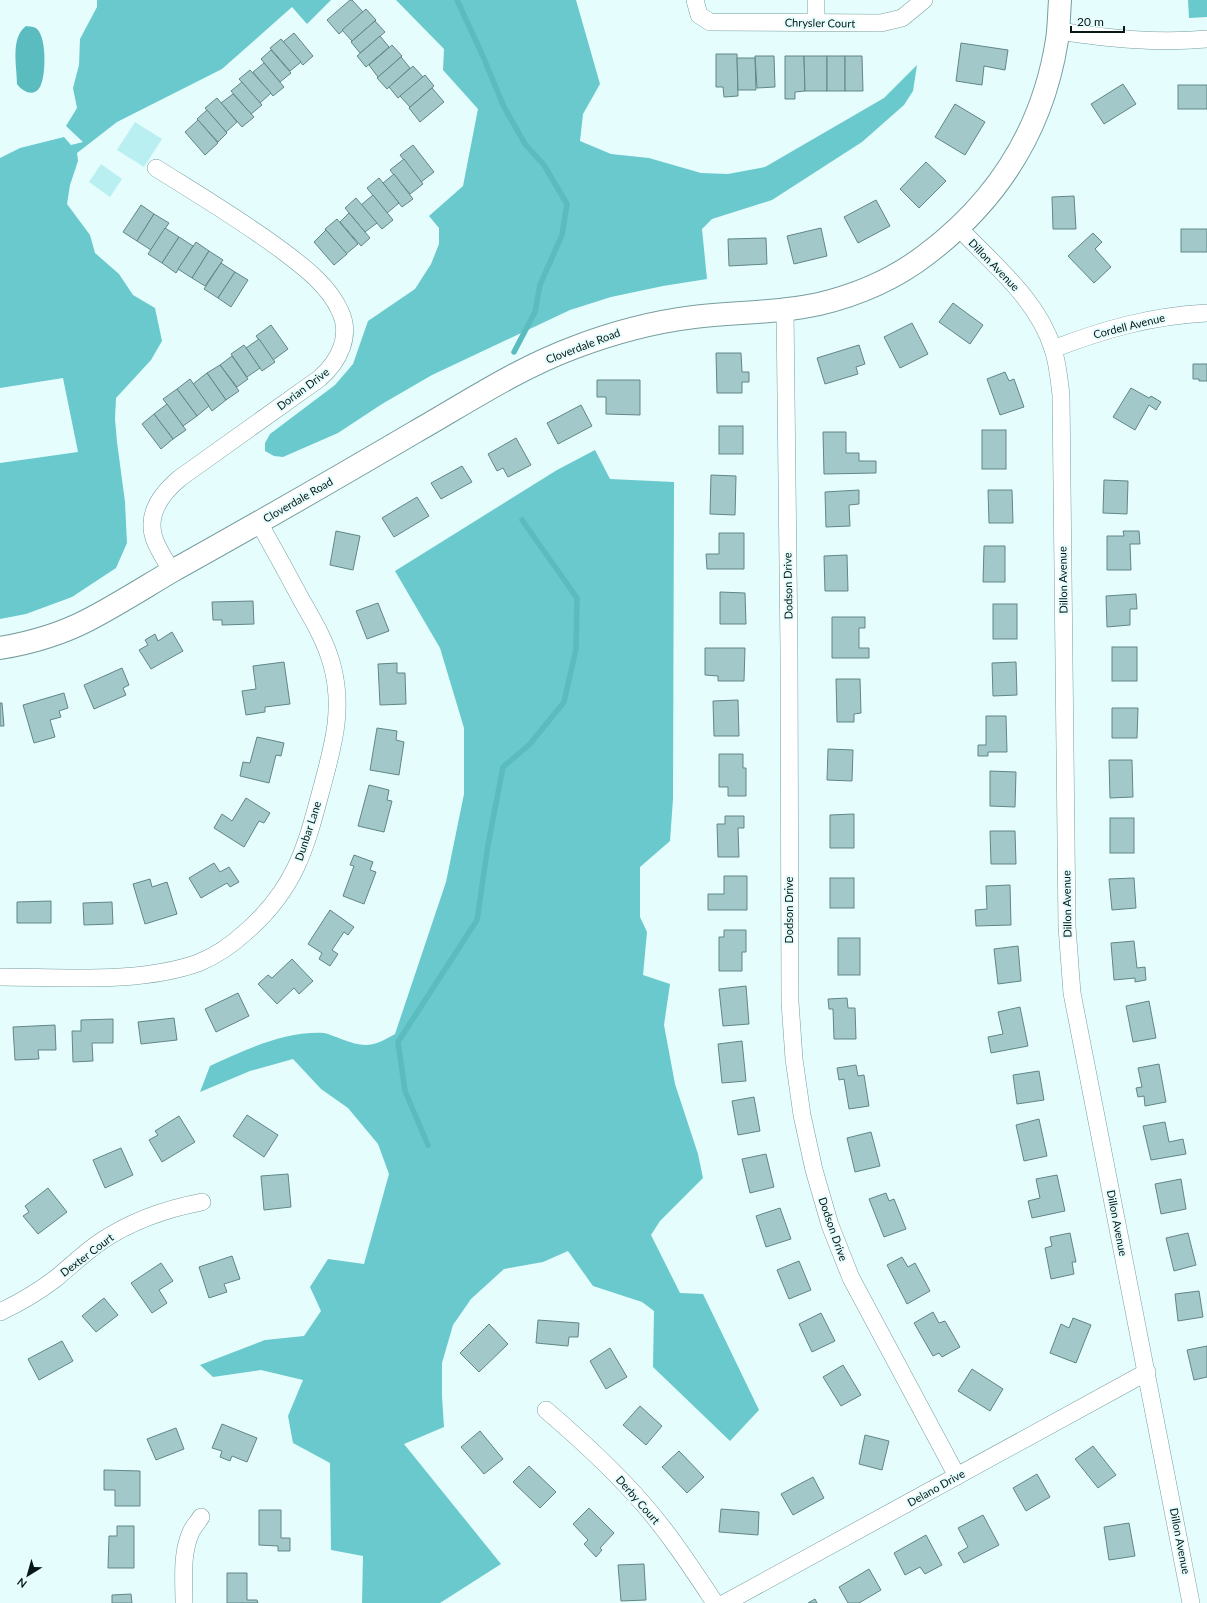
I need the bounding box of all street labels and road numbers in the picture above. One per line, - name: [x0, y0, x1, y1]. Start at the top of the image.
- street label: Chrysler Court: [785, 15, 855, 30]
- street label: Dillon Avenue: [966, 236, 1023, 294]
- street label: Cordell Avenue: [1092, 310, 1166, 341]
- street label: Cloverdale Road: [544, 325, 622, 366]
- street label: Dorian Drive: [274, 365, 331, 412]
- street label: Cloverdale Road: [261, 474, 335, 525]
- street label: Dillon Avenue: [1055, 546, 1070, 614]
- street label: Dodson Drive: [780, 552, 795, 620]
- street label: Dunbar Lane: [292, 799, 323, 862]
- street label: Dillon Avenue: [1059, 870, 1074, 938]
- street label: Dodson Drive: [782, 876, 795, 943]
- street label: Dillon Avenue: [1105, 1189, 1130, 1257]
- street label: Dodson Drive: [816, 1195, 851, 1263]
- street label: Dexter Court: [57, 1230, 116, 1279]
- street label: Delano Drive: [905, 1466, 967, 1509]
- street label: Derby Court: [614, 1473, 663, 1527]
- street label: Dillon Avenue: [1168, 1507, 1193, 1575]

